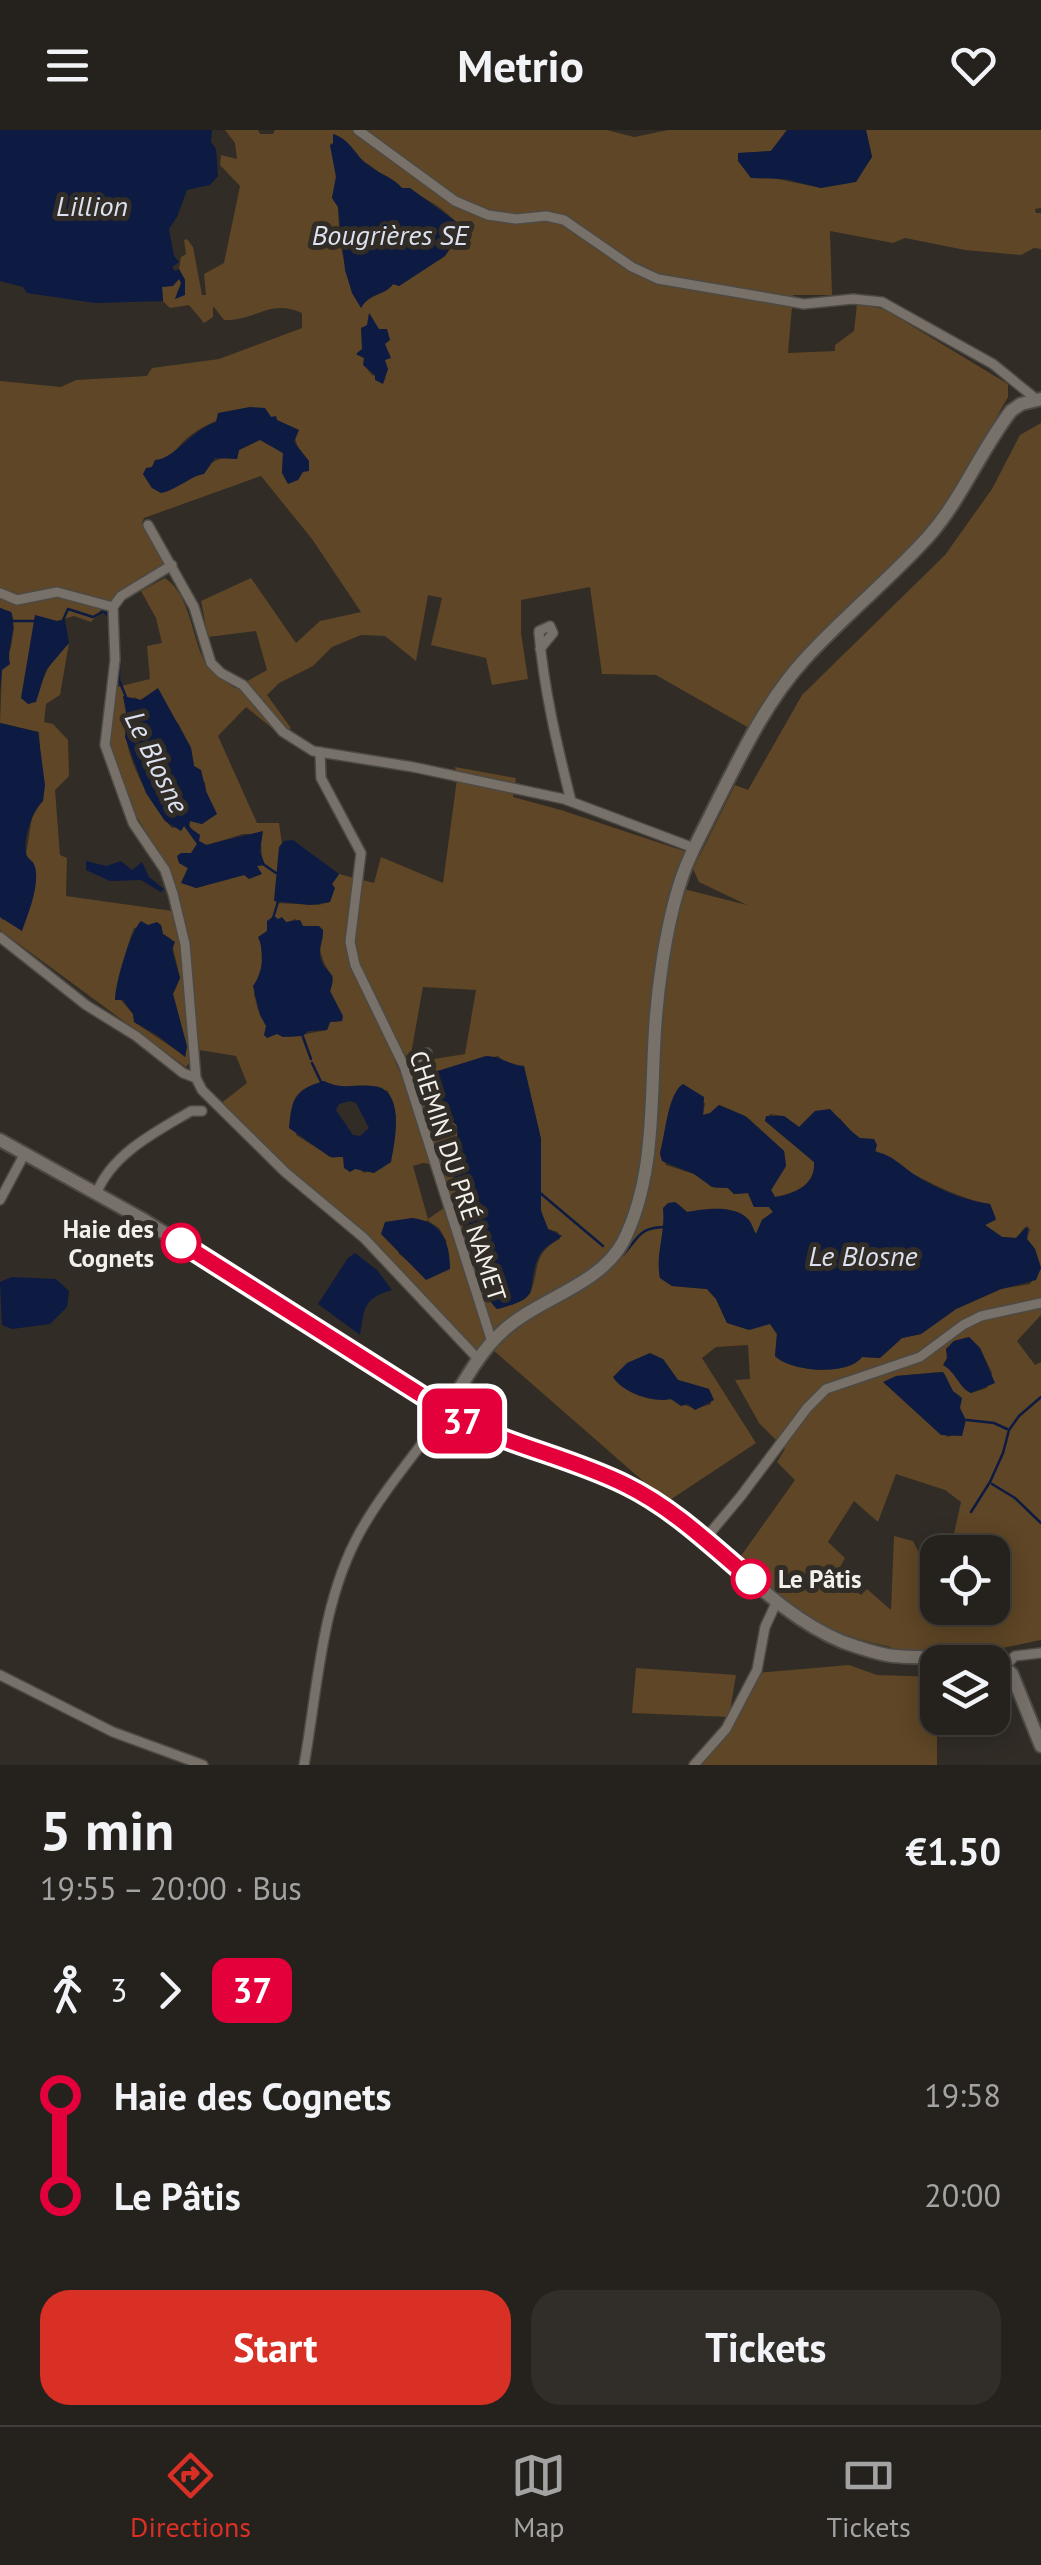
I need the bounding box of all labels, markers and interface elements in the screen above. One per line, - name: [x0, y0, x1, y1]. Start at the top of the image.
- text: Metrio: [457, 36, 584, 94]
- icon: menu: [40, 38, 95, 93]
- icon: heart: [946, 38, 1001, 93]
- water label: Lillion: [56, 187, 128, 224]
- water label: Bougrières SE: [312, 216, 470, 253]
- water label: Le Blosne: [117, 705, 198, 819]
- street label: CHEMIN DU PRÉ NAMET: [402, 1047, 514, 1306]
- place label: Haie des Cognets: [63, 1213, 154, 1274]
- marker: Haie des Cognets: [162, 1224, 200, 1262]
- water label: Le Blosne: [808, 1237, 918, 1274]
- line badge: 37: [417, 1388, 507, 1454]
- text: 37: [442, 1398, 482, 1444]
- map controls: [920, 1535, 1010, 1735]
- button: locate: [920, 1535, 1010, 1625]
- marker: Le Pâtis: [732, 1560, 770, 1598]
- place label: Le Pâtis: [778, 1563, 861, 1595]
- button: layers: [920, 1645, 1010, 1735]
- text: 5 min: [40, 1794, 174, 1865]
- text: €1.50: [905, 1826, 1001, 1875]
- text: 19:55 – 20:00 · Bus: [40, 1867, 302, 1909]
- icon: walk: [40, 1963, 95, 2018]
- icon: forward: [142, 1963, 197, 2018]
- text: 37: [232, 1967, 272, 2013]
- text: 3: [110, 1969, 127, 2011]
- text: Haie des Cognets: [114, 2071, 392, 2120]
- text: 19:58: [924, 2074, 1001, 2116]
- text: Le Pâtis: [114, 2171, 241, 2220]
- text: 20:00: [924, 2174, 1001, 2216]
- button: Start: [40, 2290, 511, 2405]
- button: Tickets: [531, 2290, 1001, 2405]
- tab: Directions: [130, 2448, 251, 2545]
- tab: Map: [511, 2448, 566, 2545]
- tab: Tickets: [827, 2448, 911, 2545]

